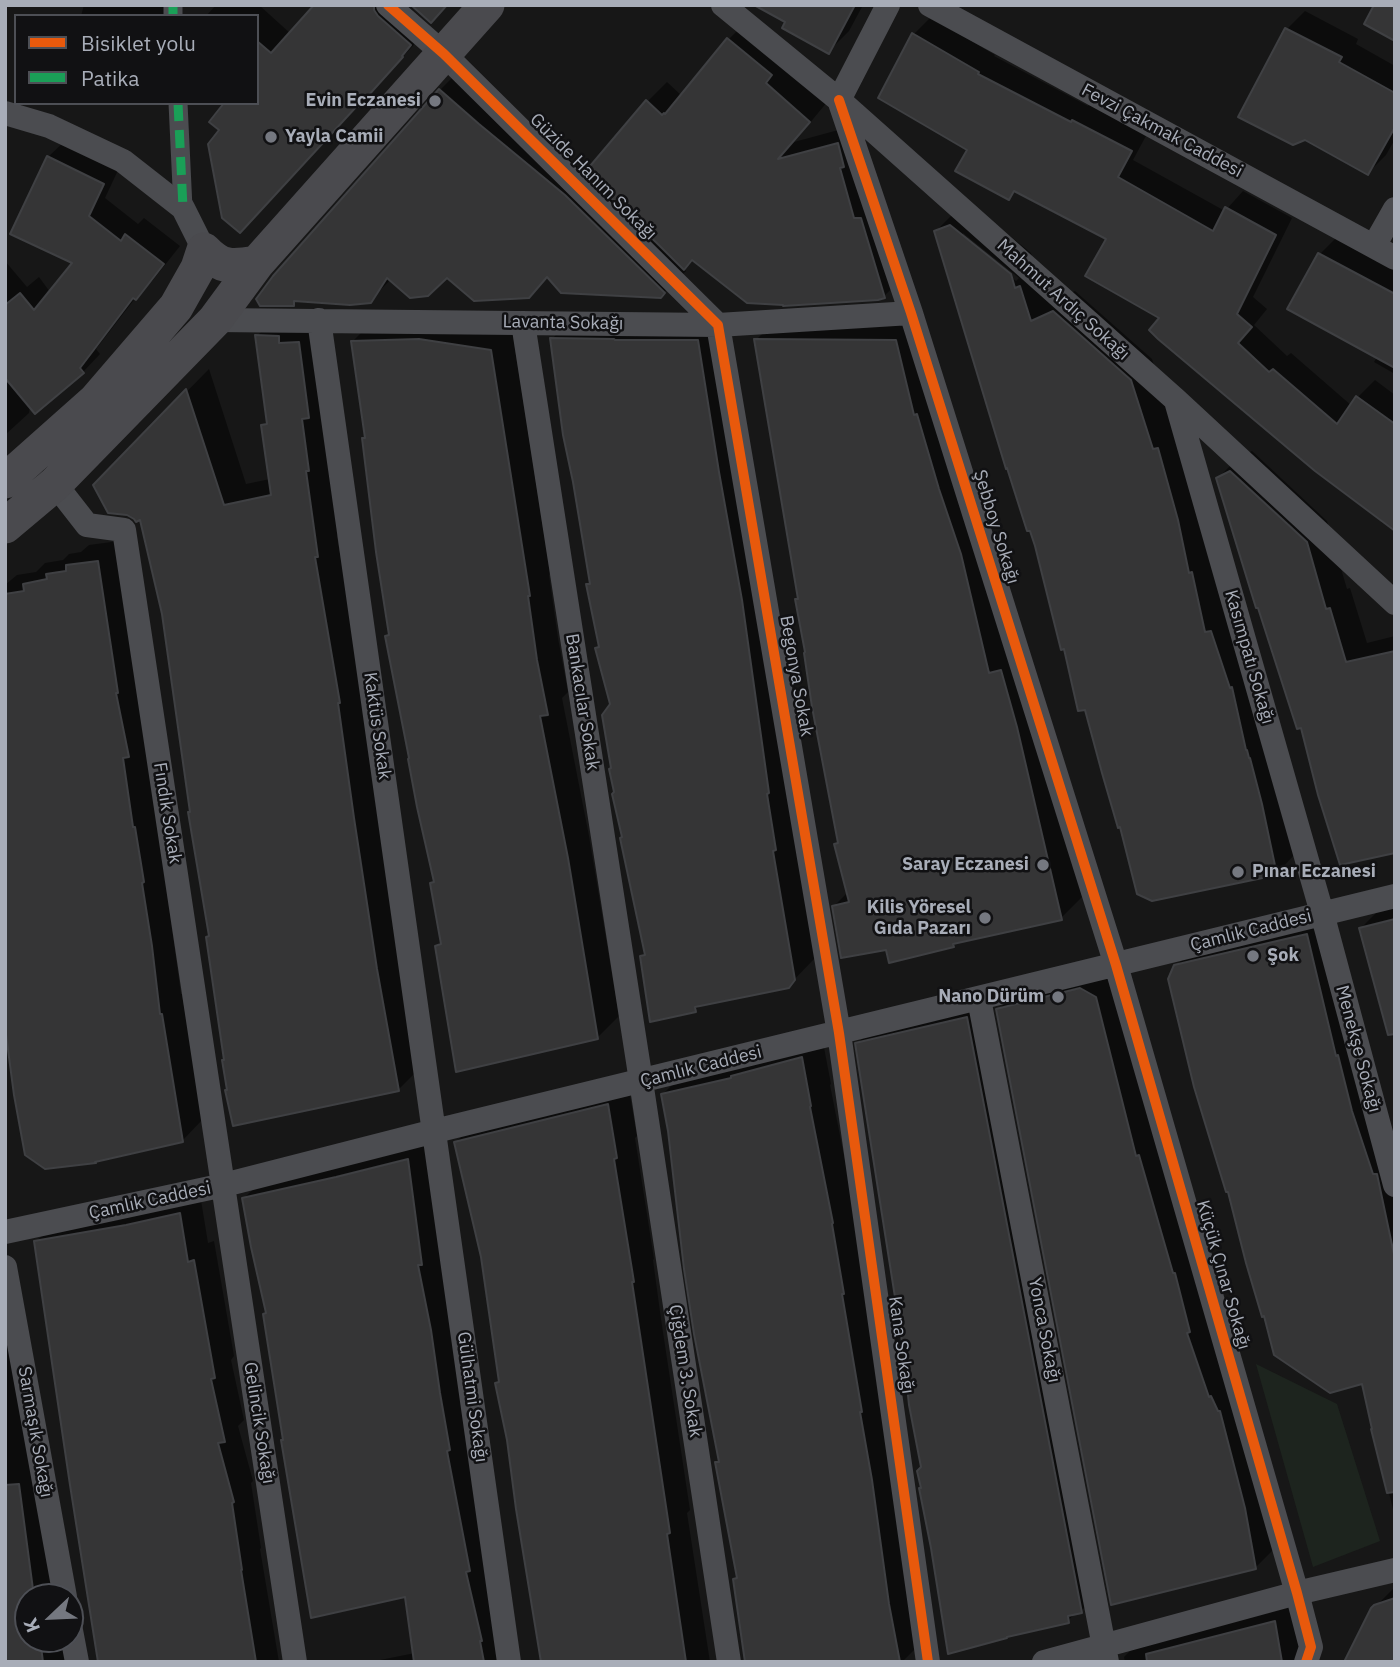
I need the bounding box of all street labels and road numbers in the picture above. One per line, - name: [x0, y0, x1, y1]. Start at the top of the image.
- street label: Fevzi Çakmak Caddesi: [1078, 79, 1246, 183]
- street label: Güzide Hanım Sokağı: [525, 109, 661, 245]
- street label: Mahmut Ardıç Sokağı: [992, 235, 1134, 365]
- street label: Lavanta Sokağı: [502, 311, 624, 335]
- street label: Şebboy Sokağı: [968, 467, 1024, 587]
- street label: Kasımpatı Sokağı: [1220, 587, 1278, 727]
- street label: Begonya Sokak: [775, 614, 817, 738]
- street label: Bankacılar Sokak: [560, 632, 604, 772]
- street label: Kaktüs Sokak: [359, 671, 395, 781]
- street label: Fındık Sokak: [148, 761, 186, 865]
- street label: Çamlık Caddesi: [1188, 905, 1314, 957]
- street label: Menekşe Sokağı: [1331, 983, 1385, 1115]
- street label: Çamlık Caddesi: [638, 1041, 764, 1093]
- street label: Çamlık Caddesi: [87, 1177, 213, 1225]
- street label: Küçük Çınar Sokağı: [1191, 1198, 1255, 1352]
- street label: Yonca Sokağı: [1023, 1276, 1065, 1384]
- street label: Kana Sokağı: [883, 1295, 919, 1395]
- street label: Çiğdem 3. Sokak: [664, 1303, 706, 1439]
- street label: Gülhatmi Sokağı: [452, 1330, 492, 1464]
- street label: Gelincik Sokağı: [239, 1361, 279, 1485]
- street label: Sarmaşık Sokağı: [13, 1365, 57, 1499]

